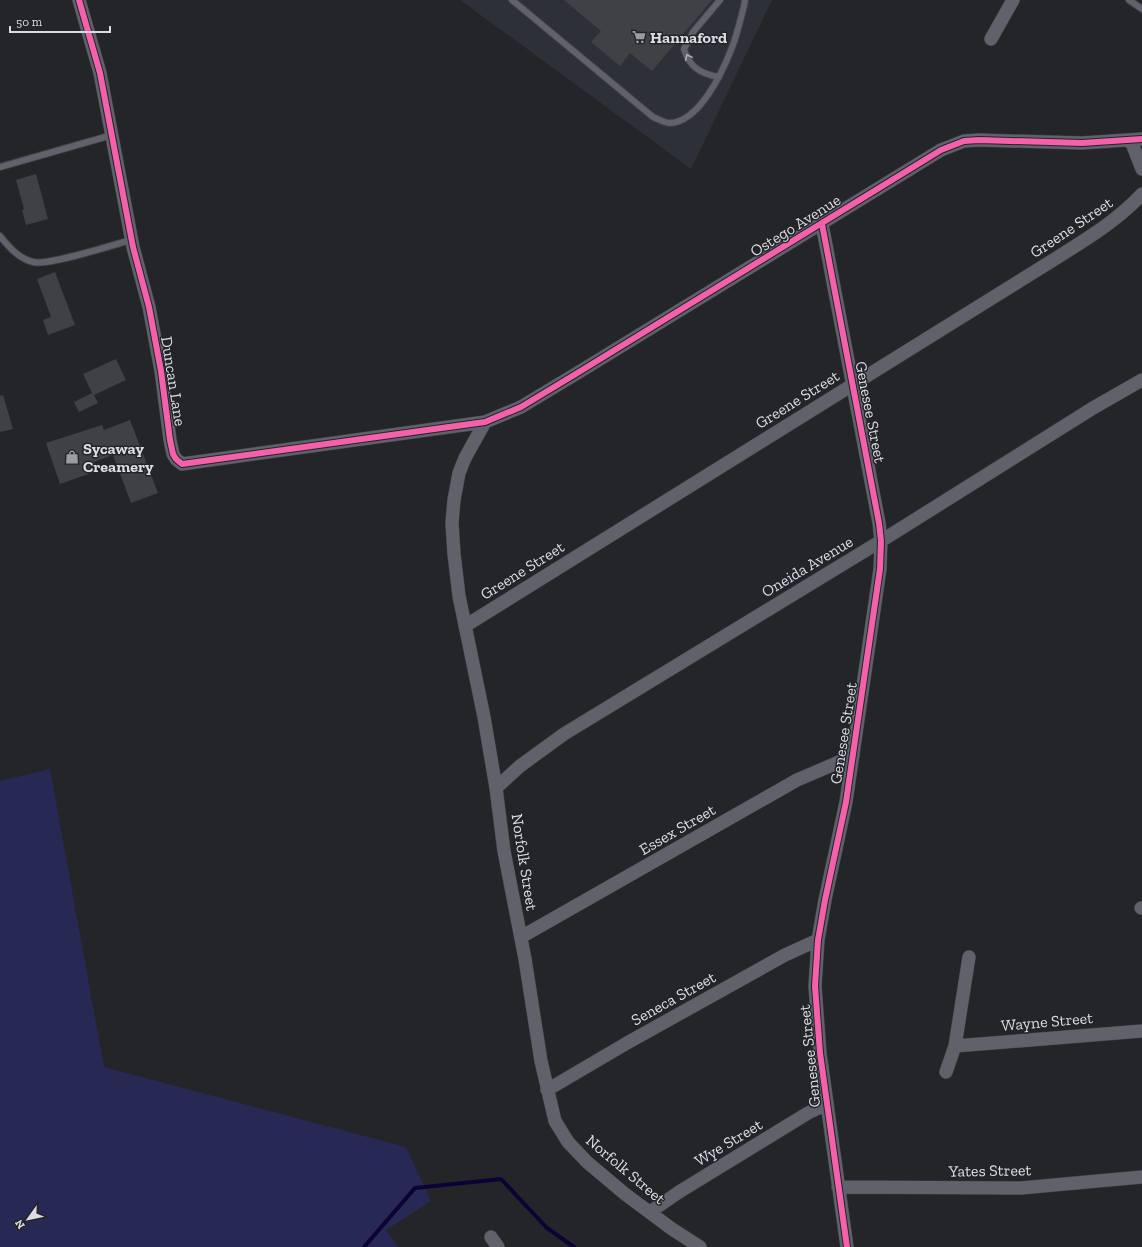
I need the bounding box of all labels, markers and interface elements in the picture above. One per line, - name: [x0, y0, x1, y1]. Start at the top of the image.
- scale bar: [10, 8, 110, 34]
- text: 50 m: [16, 15, 43, 29]
- place label: Hannaford: [650, 28, 727, 47]
- supermarket icon: Hannaford: [631, 29, 647, 45]
- one-way arrow: [685, 54, 693, 62]
- street label: Ostego Avenue: [747, 190, 844, 261]
- street label: Greene Street: [1026, 193, 1116, 262]
- street label: Duncan Lane: [157, 335, 190, 427]
- street label: Genesee Street: [851, 360, 890, 465]
- street label: Greene Street: [752, 366, 843, 433]
- place label: Sycaway Creamery: [83, 439, 154, 476]
- shop icon: Sycaway Creamery: [64, 449, 80, 465]
- street label: Oneida Avenue: [758, 532, 856, 601]
- street label: Greene Street: [477, 537, 568, 604]
- street label: Genesee Street: [826, 681, 861, 785]
- street label: Essex Street: [636, 800, 719, 859]
- street label: Norfolk Street: [507, 812, 542, 912]
- street label: Seneca Street: [628, 967, 719, 1029]
- street label: Genesee Street: [795, 1004, 824, 1108]
- street label: Wayne Street: [1000, 1008, 1094, 1035]
- street label: Wye Street: [691, 1115, 766, 1170]
- street label: Norfolk Street: [582, 1131, 669, 1208]
- street label: Yates Street: [948, 1160, 1032, 1181]
- north arrow: [8, 1199, 48, 1239]
- text: N: [12, 1217, 28, 1231]

